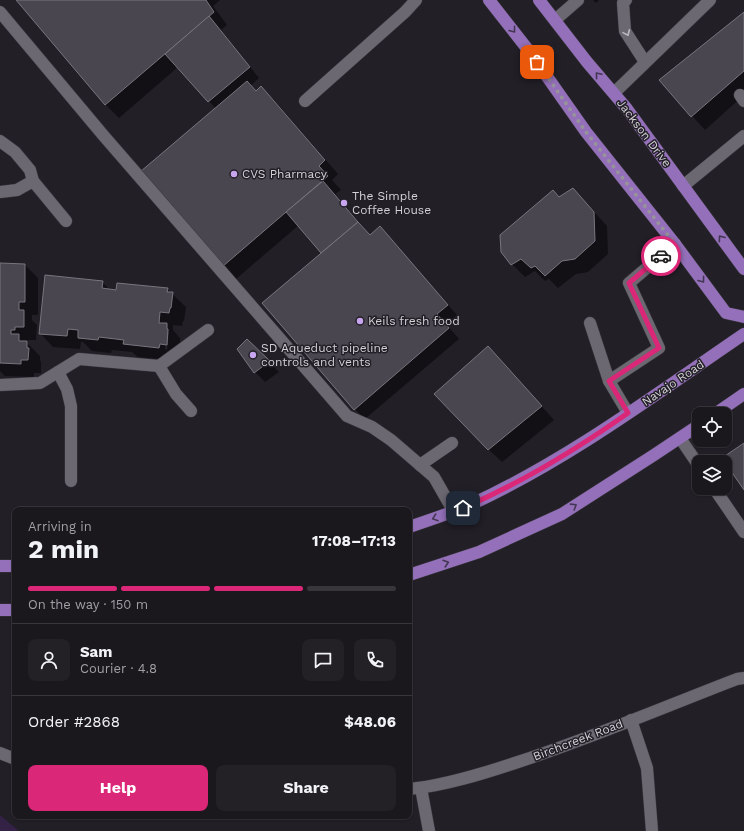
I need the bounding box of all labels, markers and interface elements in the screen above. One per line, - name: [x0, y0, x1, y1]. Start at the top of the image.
- one-way arrow: [508, 26, 515, 33]
- one-way arrow: [622, 29, 630, 36]
- pin: [520, 45, 554, 79]
- icon: bag: [526, 51, 548, 73]
- one-way arrow: [596, 72, 603, 80]
- street label: Jackson Drive: [614, 96, 674, 170]
- place label: CVS Pharmacy: [242, 167, 328, 181]
- marker: CVS Pharmacy: [229, 169, 239, 179]
- place label: The Simple Coffee House: [352, 189, 431, 217]
- marker: The Simple Coffee House: [339, 198, 349, 208]
- one-way arrow: [719, 235, 726, 242]
- courier: [641, 236, 681, 276]
- icon: car: [650, 245, 672, 267]
- one-way arrow: [697, 276, 704, 283]
- place label: Keils fresh food: [368, 314, 460, 328]
- marker: Keils fresh food: [355, 316, 365, 326]
- place label: SD Aqueduct pipeline controls and vents: [261, 341, 388, 369]
- marker: SD Aqueduct pipeline controls and vents: [248, 350, 258, 360]
- street label: Navajo Road: [639, 357, 707, 409]
- map controls: [692, 407, 732, 495]
- button: locate: [692, 407, 732, 447]
- button: layers: [692, 455, 732, 495]
- pin: [446, 491, 480, 525]
- icon: home: [452, 497, 474, 519]
- one-way arrow: [570, 503, 577, 511]
- one-way arrow: [431, 513, 438, 522]
- text: Arriving in: [28, 519, 92, 534]
- text: 17:08–17:13: [312, 532, 396, 550]
- text: 2 min: [28, 534, 99, 564]
- one-way arrow: [442, 559, 449, 568]
- text: On the way · 150 m: [28, 597, 148, 612]
- button: person: [28, 639, 70, 681]
- button: chat: [302, 639, 344, 681]
- button: phone: [354, 639, 396, 681]
- text: Sam: [80, 643, 112, 661]
- text: Courier · 4.8: [80, 661, 157, 676]
- text: Order #2868: [28, 713, 120, 731]
- text: $48.06: [344, 713, 396, 731]
- street label: Birchcreek Road: [531, 716, 625, 764]
- button: Help: [28, 765, 208, 811]
- button: Share: [216, 765, 396, 811]

